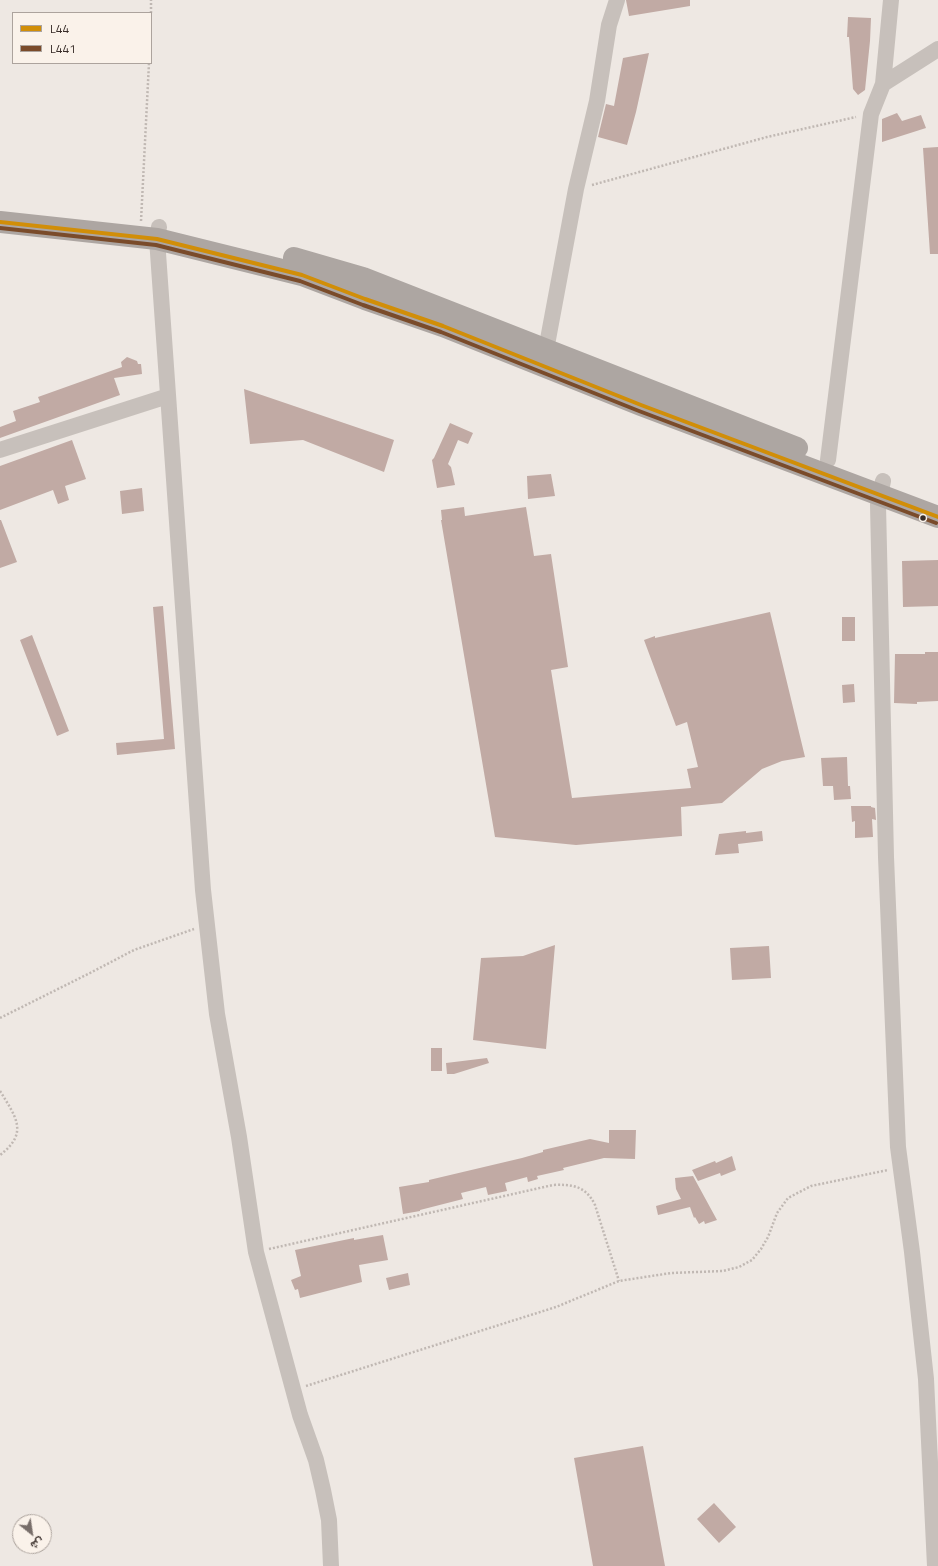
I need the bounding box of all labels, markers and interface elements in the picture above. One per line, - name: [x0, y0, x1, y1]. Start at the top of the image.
- legend: [12, 12, 152, 64]
- text: L44: [50, 19, 69, 38]
- text: L441: [50, 39, 76, 58]
- unlabelled marker: [918, 513, 928, 523]
- north arrow: [12, 1514, 52, 1554]
- text: ش: [28, 1533, 47, 1554]

